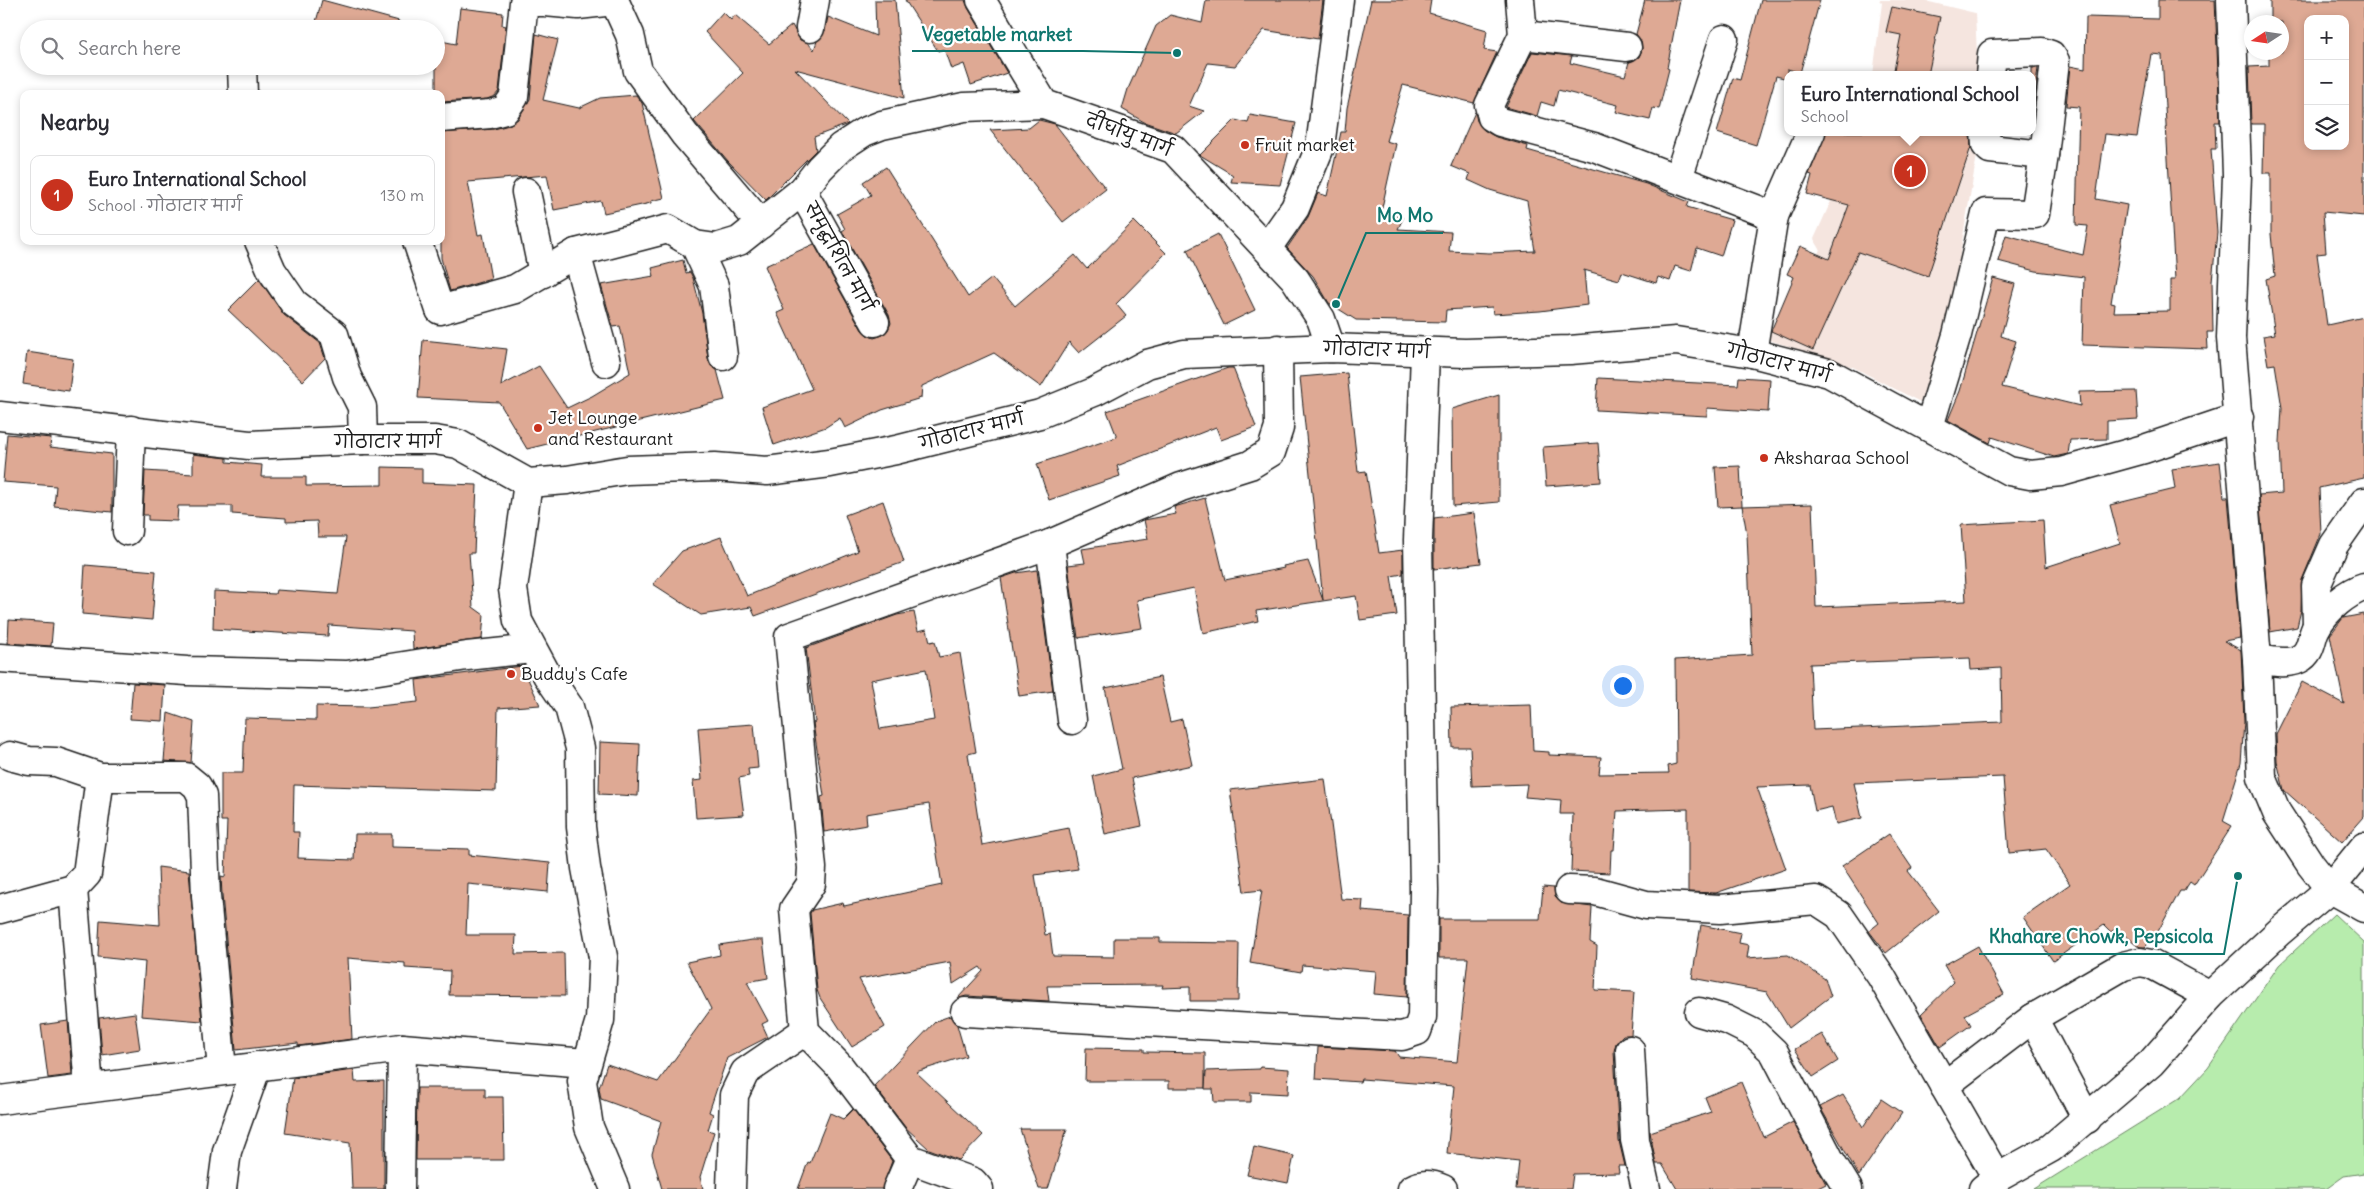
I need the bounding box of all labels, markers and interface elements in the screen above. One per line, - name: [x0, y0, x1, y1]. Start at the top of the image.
- north arrow: [2244, 15, 2289, 60]
- map controls: [2304, 15, 2349, 150]
- button: +: [2304, 15, 2349, 60]
- callout: Vegetable market: [912, 17, 1083, 51]
- search box: [20, 20, 445, 75]
- text: Vegetable market: [922, 22, 1073, 46]
- icon: search: [38, 34, 66, 62]
- text: Search here: [78, 36, 181, 60]
- button: −: [2304, 60, 2349, 105]
- popup: [1784, 71, 2036, 136]
- text: Euro International School: [1801, 82, 2019, 106]
- street label: दीर्घायु मार्ग: [1081, 105, 1178, 164]
- button: layers: [2304, 105, 2349, 150]
- text: School: [1801, 106, 1849, 126]
- text: Nearby: [40, 109, 110, 136]
- place label: Fruit market: [1255, 133, 1355, 156]
- marker: Fruit market: [1239, 139, 1251, 151]
- pin: 1: [1894, 152, 1926, 190]
- text: Euro International School: [88, 167, 307, 191]
- text: 1: [54, 185, 60, 205]
- text: 130 m: [380, 185, 424, 205]
- text: School · गोठाटार मार्ग: [88, 195, 242, 215]
- street label: समृद्धशिल मार्ग: [797, 196, 881, 318]
- callout: Mo Mo: [1366, 199, 1443, 233]
- text: Mo Mo: [1377, 203, 1434, 227]
- street label: गोठाटार मार्ग: [1322, 334, 1432, 363]
- street label: गोठाटार मार्ग: [1723, 335, 1836, 388]
- street label: गोठाटार मार्ग: [916, 404, 1028, 455]
- place label: Jet Lounge and Restaurant: [548, 406, 673, 450]
- marker: Jet Lounge and Restaurant: [532, 422, 544, 434]
- street label: गोठाटार मार्ग: [333, 428, 443, 453]
- place label: Aksharaa School: [1774, 446, 1909, 469]
- marker: Aksharaa School: [1758, 452, 1770, 464]
- place label: Buddy's Cafe: [521, 662, 628, 685]
- marker: Buddy's Cafe: [505, 668, 517, 680]
- your location: [1610, 673, 1636, 699]
- callout: Khahare Chowk, Pepsicola: [1979, 920, 2224, 954]
- text: Khahare Chowk, Pepsicola: [1989, 924, 2213, 948]

